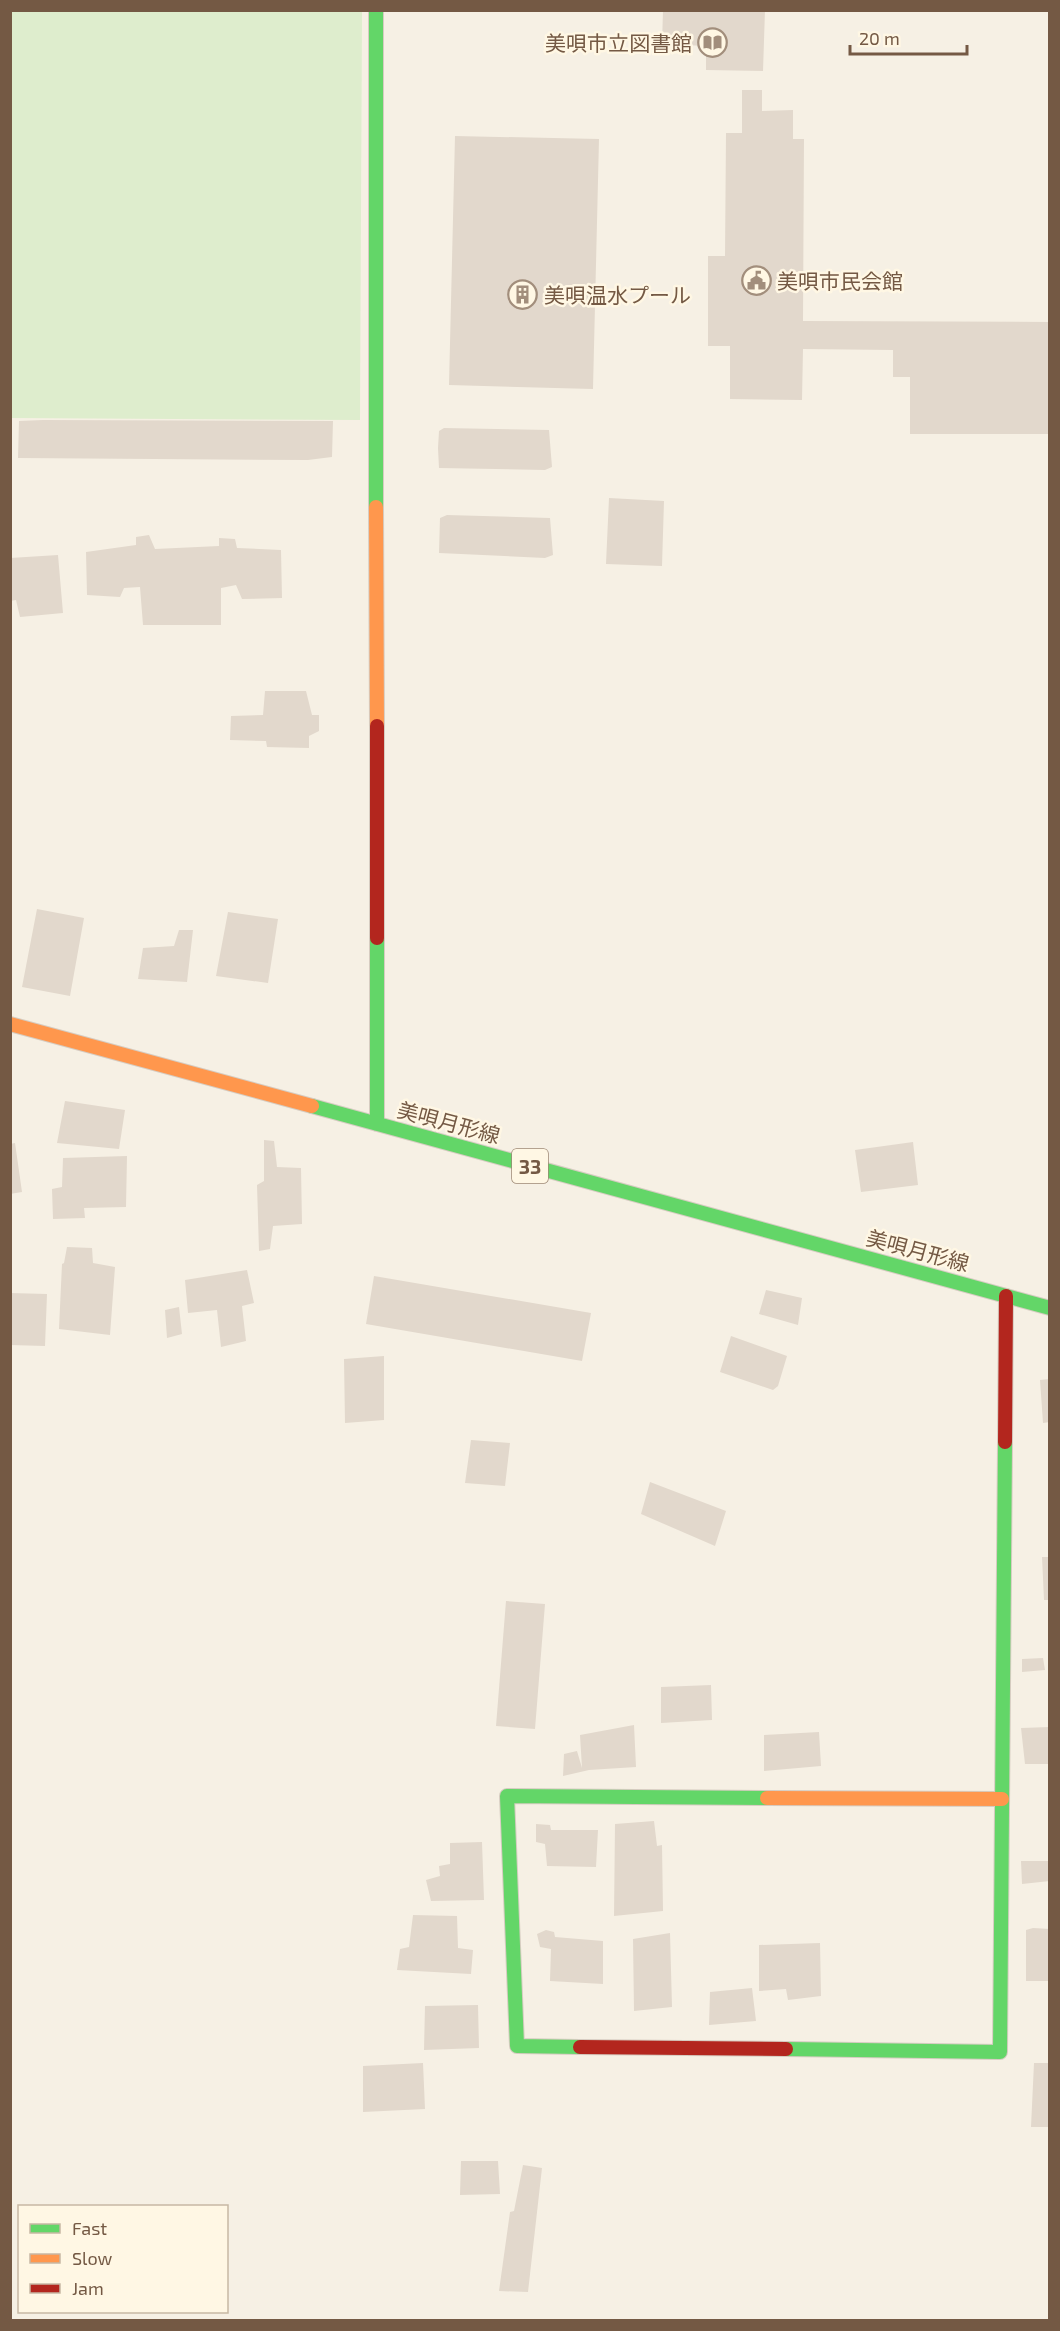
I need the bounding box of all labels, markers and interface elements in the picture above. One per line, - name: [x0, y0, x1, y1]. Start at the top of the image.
- scale bar: [850, 18, 967, 56]
- library icon: 美唄市立図書館: [697, 26, 729, 58]
- text: 20 m: [859, 27, 900, 49]
- place label: 美唄市立図書館: [545, 30, 692, 55]
- public building icon: 美唄市民会館: [740, 264, 772, 296]
- place label: 美唄市民会館: [777, 268, 903, 293]
- building icon: 美唄温水プール: [507, 278, 539, 310]
- place label: 美唄温水プール: [544, 282, 691, 307]
- street label: 美唄月形線: [395, 1096, 503, 1148]
- road number: 33: [512, 1149, 548, 1183]
- street label: 美唄月形線: [864, 1224, 972, 1276]
- legend: [18, 2205, 228, 2313]
- text: Fast: [72, 2217, 107, 2239]
- text: Slow: [72, 2247, 113, 2269]
- text: Jam: [72, 2277, 104, 2299]

